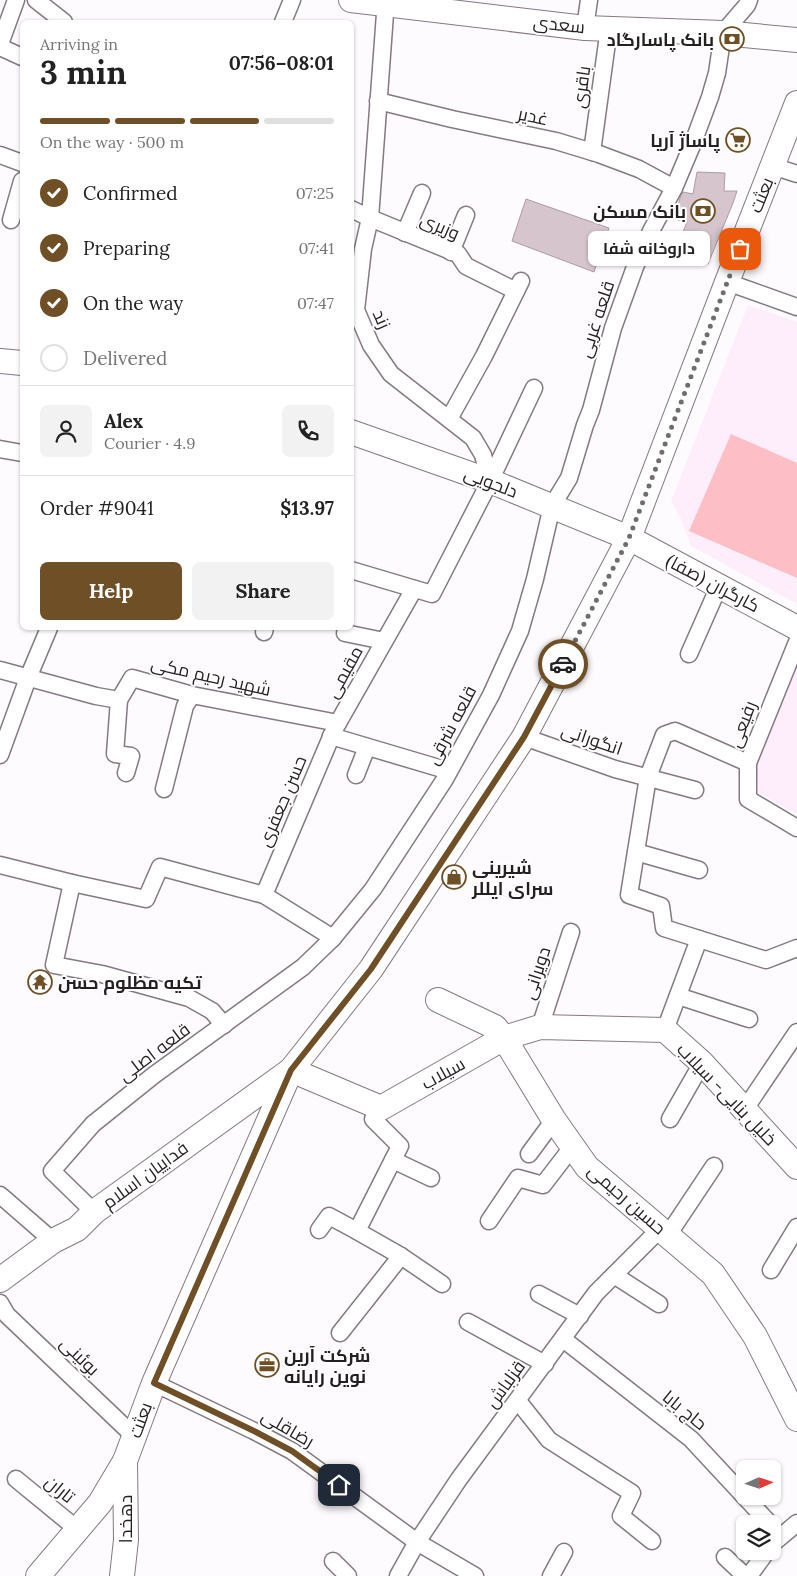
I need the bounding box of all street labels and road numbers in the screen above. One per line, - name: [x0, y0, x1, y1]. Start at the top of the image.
- street label: سعدی: [532, 10, 586, 38]
- street label: باقری: [567, 64, 595, 110]
- street label: غدیر: [515, 101, 550, 130]
- street label: بعثت: [744, 174, 778, 216]
- street label: وزیری: [417, 207, 463, 245]
- street label: قلعه غربی: [573, 277, 619, 361]
- street label: زند: [368, 306, 396, 332]
- street label: دلجویی: [461, 461, 521, 503]
- street label: کارگران (صفا): [662, 549, 764, 617]
- street label: مقیمی: [320, 642, 368, 702]
- street label: شهید رحیم مکی: [149, 651, 273, 702]
- street label: قلعه شرقی: [421, 682, 481, 768]
- street label: رفیعی: [723, 697, 761, 751]
- street label: انگورانی: [558, 718, 626, 760]
- street label: حسن جعفری: [252, 752, 312, 850]
- street label: دویرانی: [517, 944, 555, 1002]
- street label: قلعه اصلی: [114, 1018, 194, 1086]
- street label: خلیل بنایی- سیلاب: [672, 1038, 782, 1150]
- street label: سیلاب: [417, 1052, 469, 1094]
- street label: فداییان اسلام: [98, 1136, 193, 1215]
- street label: حسین رحیمی: [583, 1159, 671, 1239]
- street label: بوئینی: [55, 1332, 105, 1380]
- street label: قزلباش: [480, 1356, 530, 1412]
- street label: حاج بابا: [657, 1385, 712, 1436]
- street label: بعثت: [123, 1399, 157, 1441]
- street label: رضاقلی: [257, 1404, 319, 1452]
- street label: تاران: [40, 1470, 80, 1508]
- street label: دهخدا: [114, 1495, 137, 1543]

